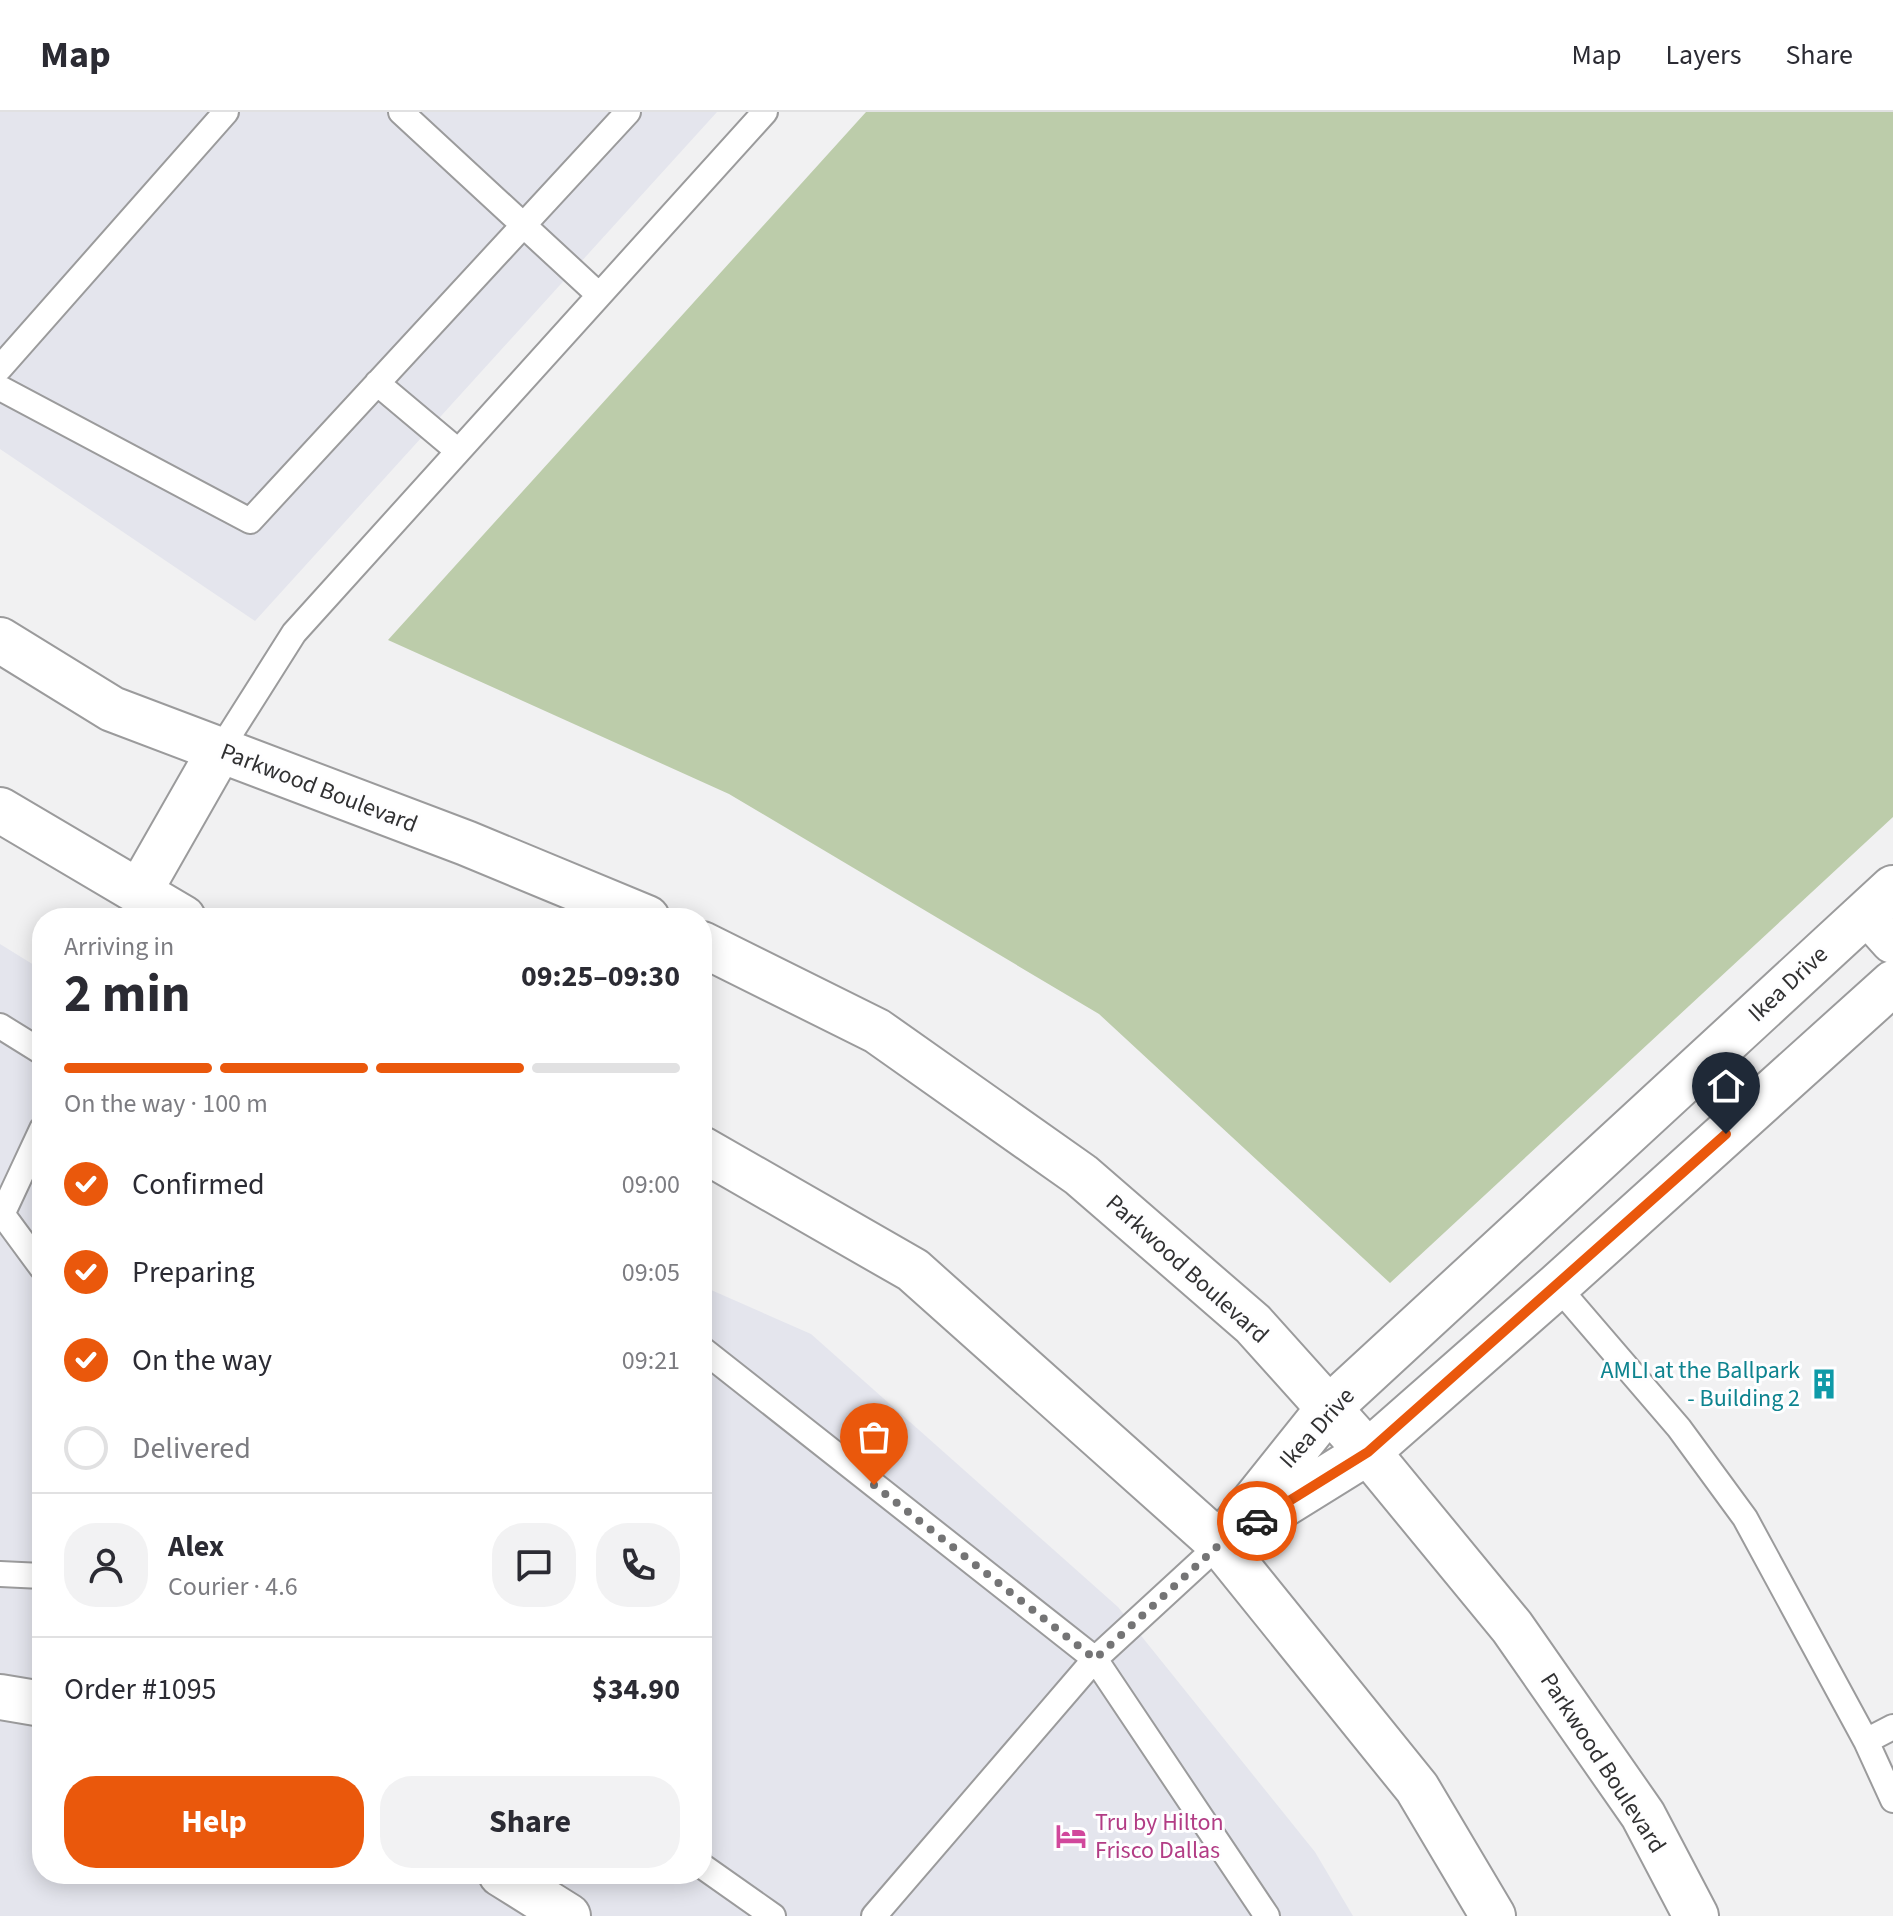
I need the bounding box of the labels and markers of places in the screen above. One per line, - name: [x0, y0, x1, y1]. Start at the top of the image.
- pin: [1692, 1052, 1760, 1134]
- place label: AMLI at the Ballpark - Building 2: [1600, 1353, 1800, 1416]
- building icon: AMLI at the Ballpark - Building 2: [1807, 1367, 1841, 1401]
- pin: [840, 1403, 908, 1485]
- place label: Tru by Hilton Frisco Dallas: [1095, 1805, 1224, 1868]
- hotel icon: Tru by Hilton Frisco Dallas: [1054, 1819, 1088, 1853]

